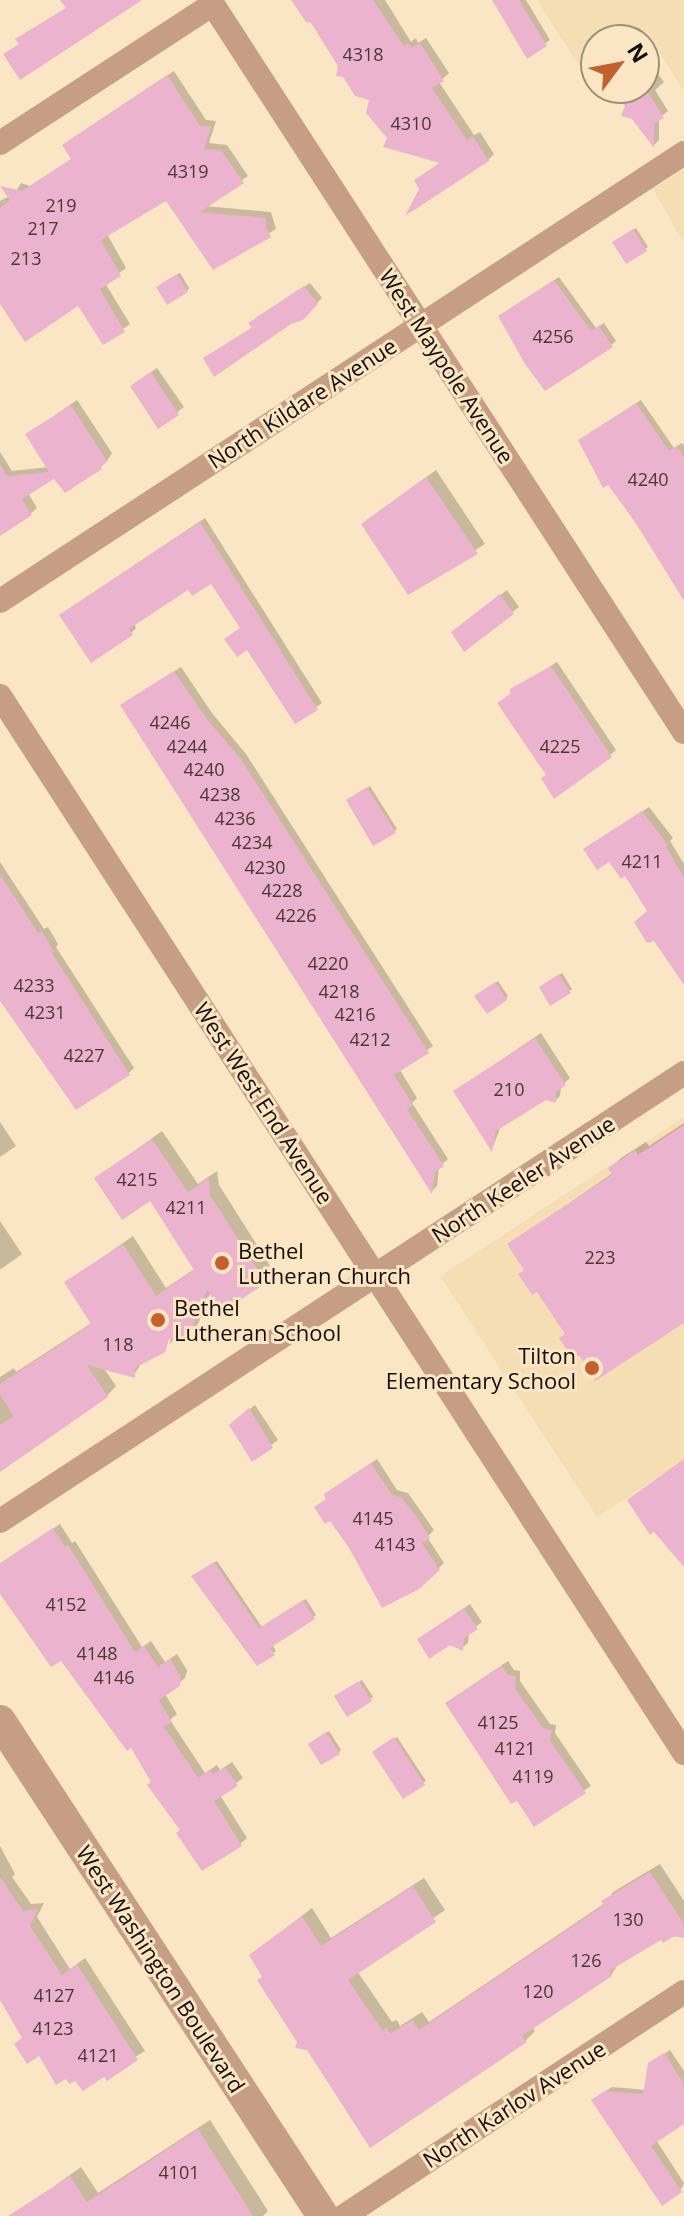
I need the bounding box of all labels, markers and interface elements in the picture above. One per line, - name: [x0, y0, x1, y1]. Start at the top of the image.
- north arrow: [580, 24, 660, 104]
- text: N: [621, 37, 656, 68]
- house number: 4318: [342, 43, 384, 65]
- house number: 4310: [390, 112, 432, 134]
- house number: 4319: [167, 160, 209, 182]
- house number: 219: [46, 194, 76, 216]
- house number: 217: [28, 217, 58, 239]
- house number: 213: [11, 247, 41, 269]
- street label: West Maypole Avenue: [374, 264, 520, 468]
- house number: 4256: [532, 325, 574, 347]
- street label: North Kildare Avenue: [203, 332, 401, 474]
- house number: 4240: [627, 468, 669, 490]
- house number: 4246: [149, 711, 191, 733]
- house number: 4244: [166, 735, 208, 757]
- house number: 4225: [539, 735, 581, 757]
- house number: 4240: [183, 758, 225, 780]
- house number: 4238: [199, 783, 241, 805]
- house number: 4236: [214, 807, 256, 829]
- house number: 4234: [231, 831, 273, 853]
- house number: 4211: [621, 850, 663, 872]
- house number: 4230: [244, 856, 286, 878]
- house number: 4228: [261, 879, 303, 901]
- house number: 4226: [275, 904, 317, 926]
- house number: 4220: [307, 952, 349, 974]
- house number: 4233: [13, 974, 55, 996]
- house number: 4218: [318, 980, 360, 1002]
- street label: West West End Avenue: [189, 997, 339, 1209]
- house number: 4231: [24, 1001, 66, 1023]
- house number: 4216: [334, 1003, 376, 1025]
- house number: 4212: [349, 1028, 391, 1050]
- house number: 4227: [63, 1044, 105, 1066]
- house number: 210: [494, 1078, 524, 1100]
- street label: North Keeler Avenue: [426, 1110, 620, 1248]
- house number: 4215: [116, 1168, 158, 1190]
- house number: 4211: [165, 1196, 207, 1218]
- place label: Bethel Lutheran Church: [238, 1237, 411, 1288]
- house number: 223: [585, 1246, 615, 1268]
- marker: Bethel Lutheran Church: [213, 1254, 231, 1272]
- place label: Bethel Lutheran School: [174, 1294, 341, 1346]
- marker: Bethel Lutheran School: [149, 1311, 167, 1329]
- house number: 118: [103, 1333, 133, 1355]
- place label: Tilton Elementary School: [386, 1342, 576, 1394]
- marker: Tilton Elementary School: [583, 1359, 601, 1377]
- house number: 4145: [352, 1507, 394, 1529]
- house number: 4143: [374, 1533, 416, 1555]
- house number: 4152: [45, 1593, 87, 1615]
- house number: 4148: [76, 1642, 118, 1664]
- house number: 4146: [93, 1666, 135, 1688]
- house number: 4125: [477, 1711, 519, 1733]
- house number: 4121: [494, 1737, 536, 1759]
- house number: 4119: [512, 1765, 554, 1787]
- street label: West Washington Boulevard: [71, 1841, 251, 2097]
- house number: 130: [613, 1908, 643, 1930]
- house number: 126: [571, 1949, 601, 1971]
- house number: 120: [523, 1980, 553, 2002]
- house number: 4127: [33, 1984, 75, 2006]
- house number: 4123: [32, 2017, 74, 2039]
- street label: North Karlov Avenue: [418, 2035, 610, 2173]
- house number: 4121: [77, 2044, 119, 2066]
- house number: 4101: [158, 2161, 200, 2183]

